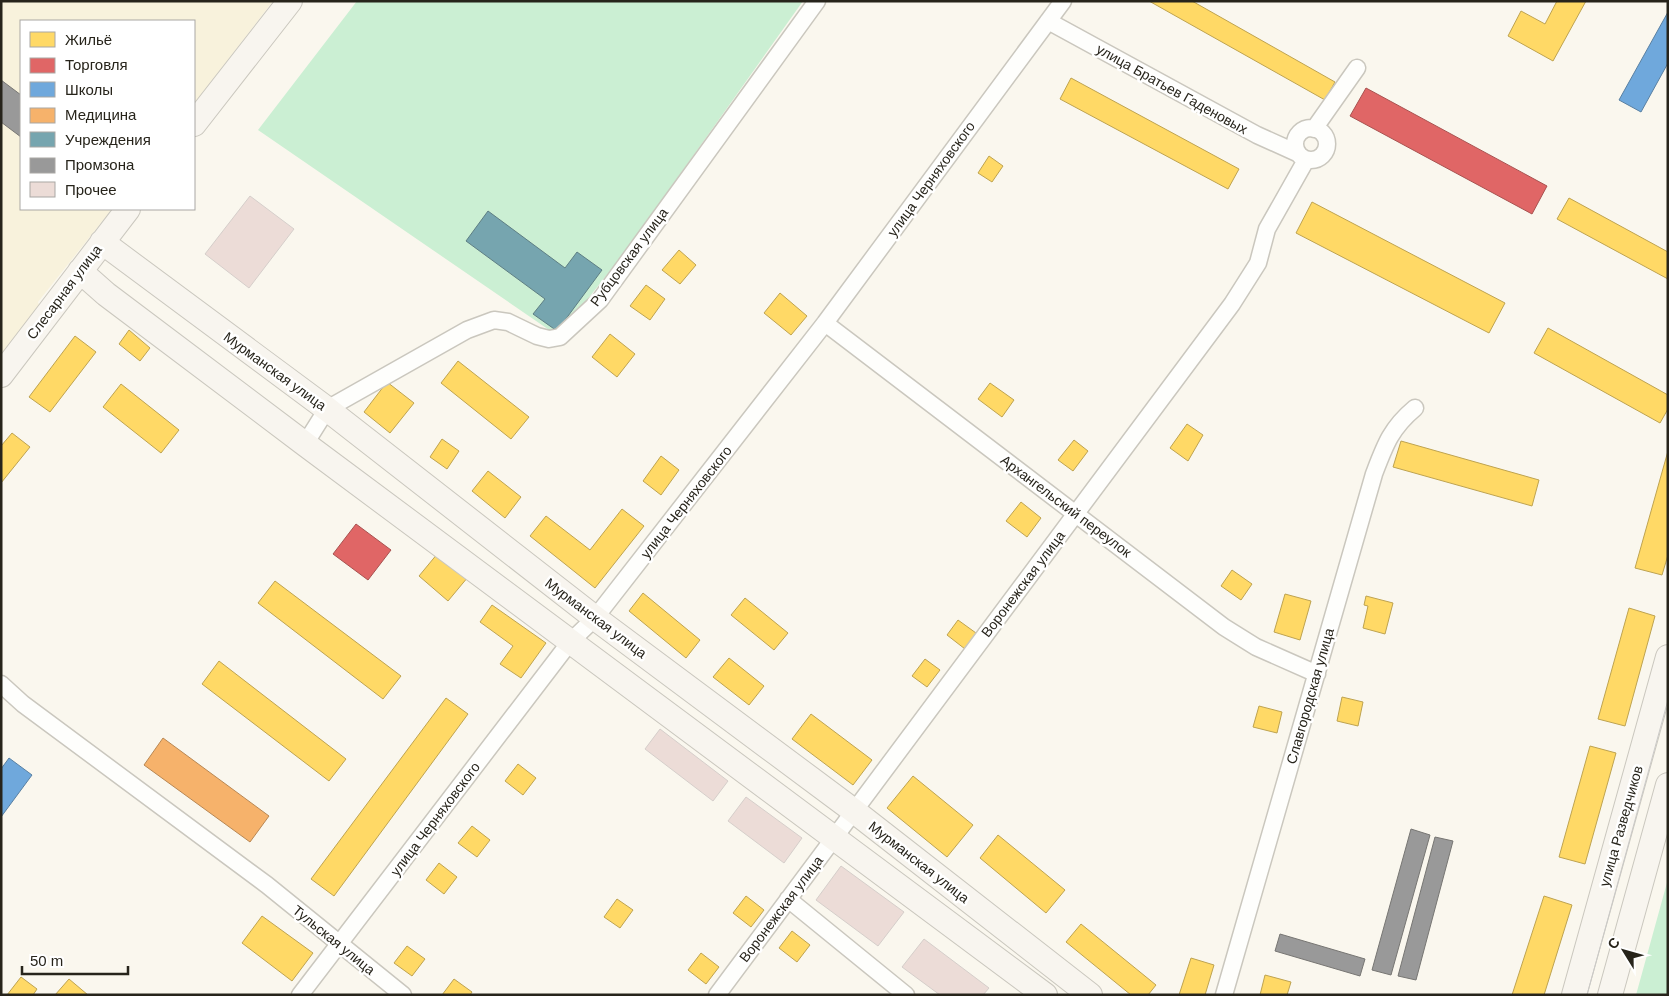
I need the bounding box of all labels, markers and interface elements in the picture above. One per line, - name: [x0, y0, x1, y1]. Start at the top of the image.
- legend: [20, 20, 195, 210]
- text: Жильё: [65, 31, 112, 48]
- street label: улица Братьев Гаденовых: [1094, 41, 1250, 137]
- text: Торговля: [65, 56, 128, 73]
- text: Школы: [65, 81, 113, 98]
- text: Медицина: [65, 106, 137, 123]
- street label: улица Черняховского: [884, 118, 978, 240]
- text: Учреждения: [65, 131, 151, 148]
- text: Промзона: [65, 156, 135, 173]
- text: Прочее: [65, 181, 117, 198]
- street label: Рубцовская улица: [587, 205, 671, 309]
- street label: Слесарная улица: [23, 241, 105, 342]
- street label: Мурманская улица: [221, 328, 330, 414]
- street label: улица Черняховского: [637, 442, 735, 561]
- street label: Архангельский переулок: [998, 452, 1135, 561]
- street label: Воронежская улица: [978, 528, 1068, 640]
- street label: Мурманская улица: [542, 575, 650, 661]
- street label: Славгородская улица: [1283, 626, 1337, 766]
- street label: улица Черняховского: [387, 759, 483, 879]
- street label: улица Разведчиков: [1596, 764, 1646, 888]
- street label: Мурманская улица: [866, 818, 972, 906]
- street label: Воронежская улица: [736, 853, 826, 965]
- street label: Тульская улица: [290, 902, 378, 978]
- north arrow: [1599, 926, 1649, 976]
- text: С: [1604, 934, 1623, 952]
- scale bar: [22, 944, 129, 976]
- text: 50 m: [30, 952, 63, 969]

